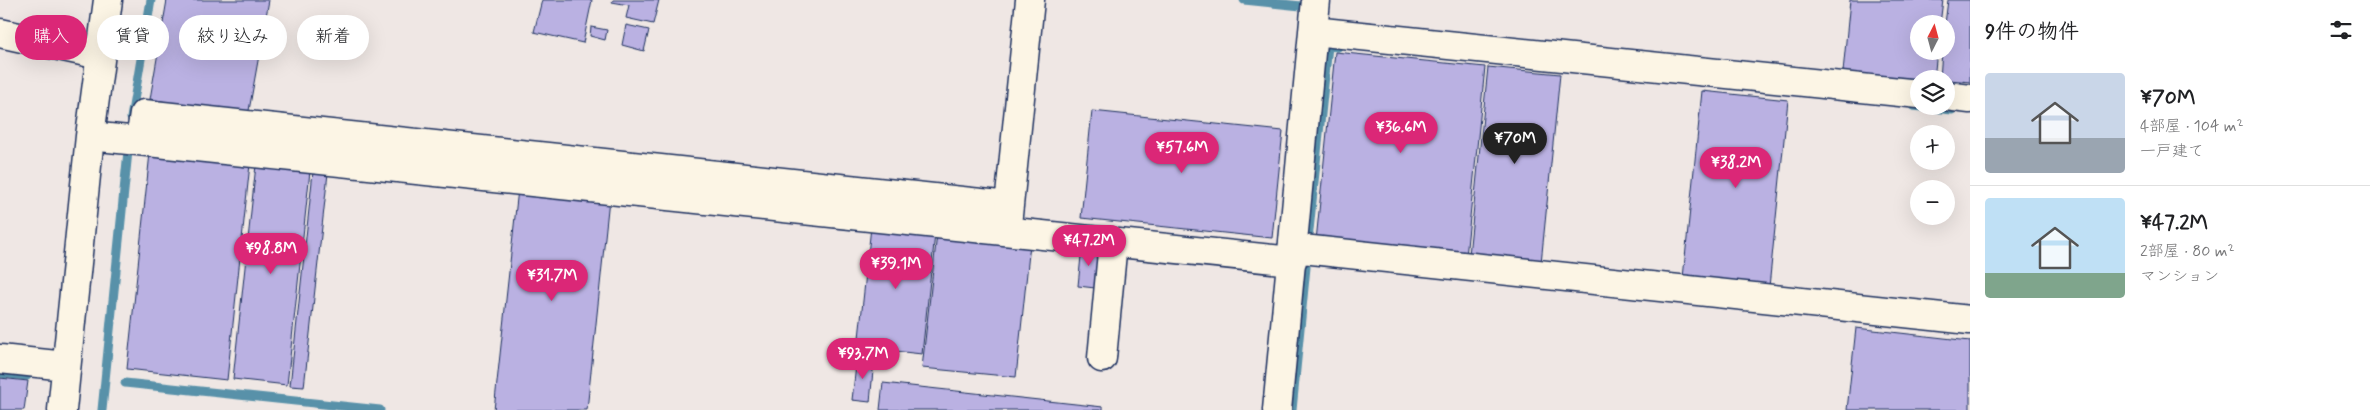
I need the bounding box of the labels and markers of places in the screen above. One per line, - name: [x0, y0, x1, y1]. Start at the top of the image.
- pin: ¥36.6M: [1360, 112, 1442, 154]
- pin: ¥70M: [1485, 122, 1545, 165]
- pin: ¥57.6M: [1141, 132, 1223, 174]
- pin: ¥38.2M: [1695, 146, 1777, 189]
- pin: ¥47.2M: [1048, 224, 1130, 267]
- pin: ¥98.8M: [230, 232, 312, 275]
- pin: ¥39.1M: [855, 248, 937, 290]
- pin: ¥31.7M: [511, 260, 593, 302]
- pin: ¥93.7M: [822, 338, 904, 380]

